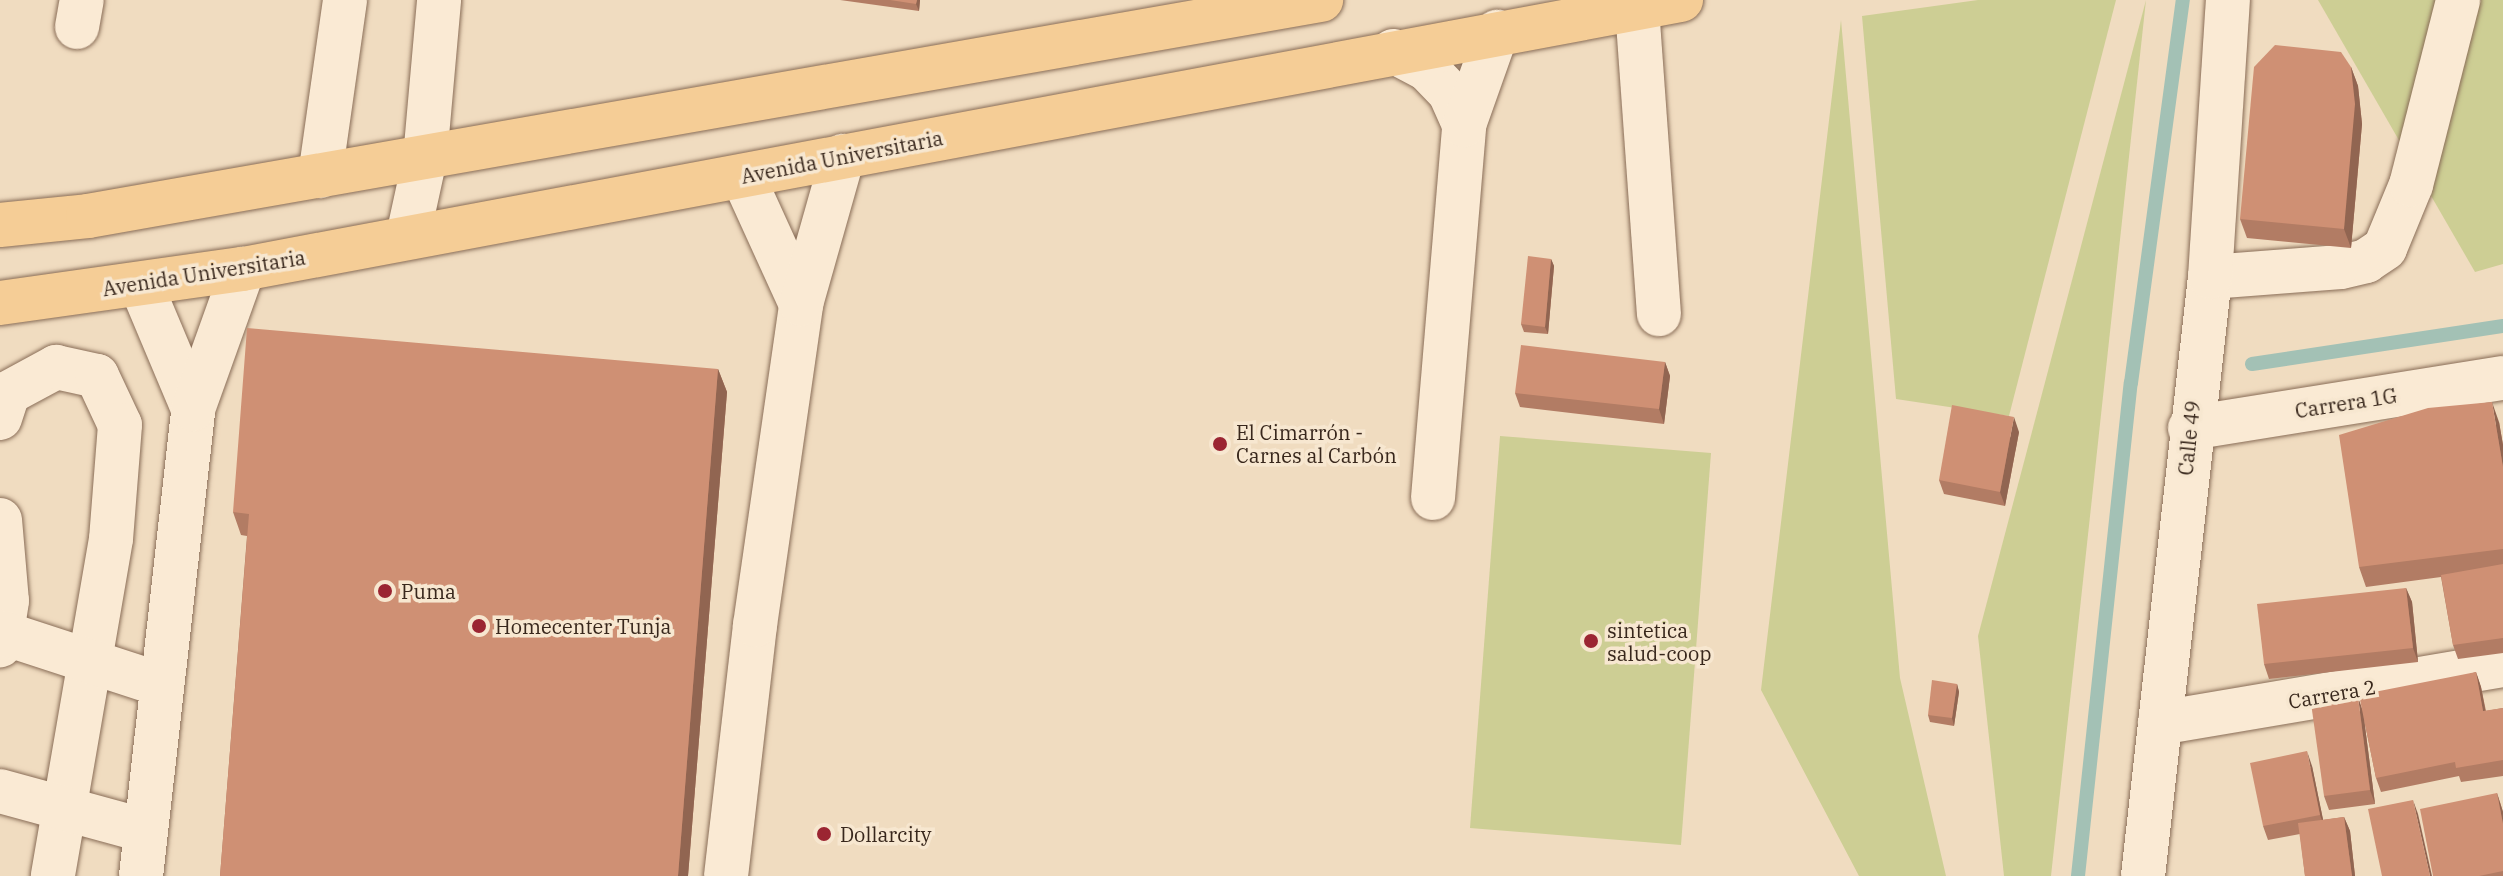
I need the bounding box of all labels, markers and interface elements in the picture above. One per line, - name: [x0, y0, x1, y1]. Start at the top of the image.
- street label: Avenida Universitaria: [739, 126, 945, 188]
- street label: Avenida Universitaria: [101, 245, 307, 301]
- street label: Carrera 1G: [2293, 383, 2399, 423]
- street label: Calle 49: [2173, 399, 2205, 477]
- place label: El Cimarrón - Carnes al Carbón: [1236, 420, 1397, 467]
- marker: El Cimarrón - Carnes al Carbón: [1211, 435, 1229, 453]
- place label: Puma: [401, 579, 456, 603]
- marker: Puma: [376, 582, 394, 600]
- place label: Homecenter Tunja: [495, 614, 671, 638]
- marker: Homecenter Tunja: [470, 617, 488, 635]
- place label: sintetica salud-coop: [1607, 618, 1712, 665]
- marker: sintetica salud-coop: [1582, 632, 1600, 650]
- street label: Carrera 2: [2286, 674, 2378, 714]
- place label: Dollarcity: [840, 822, 932, 846]
- marker: Dollarcity: [815, 825, 833, 843]

